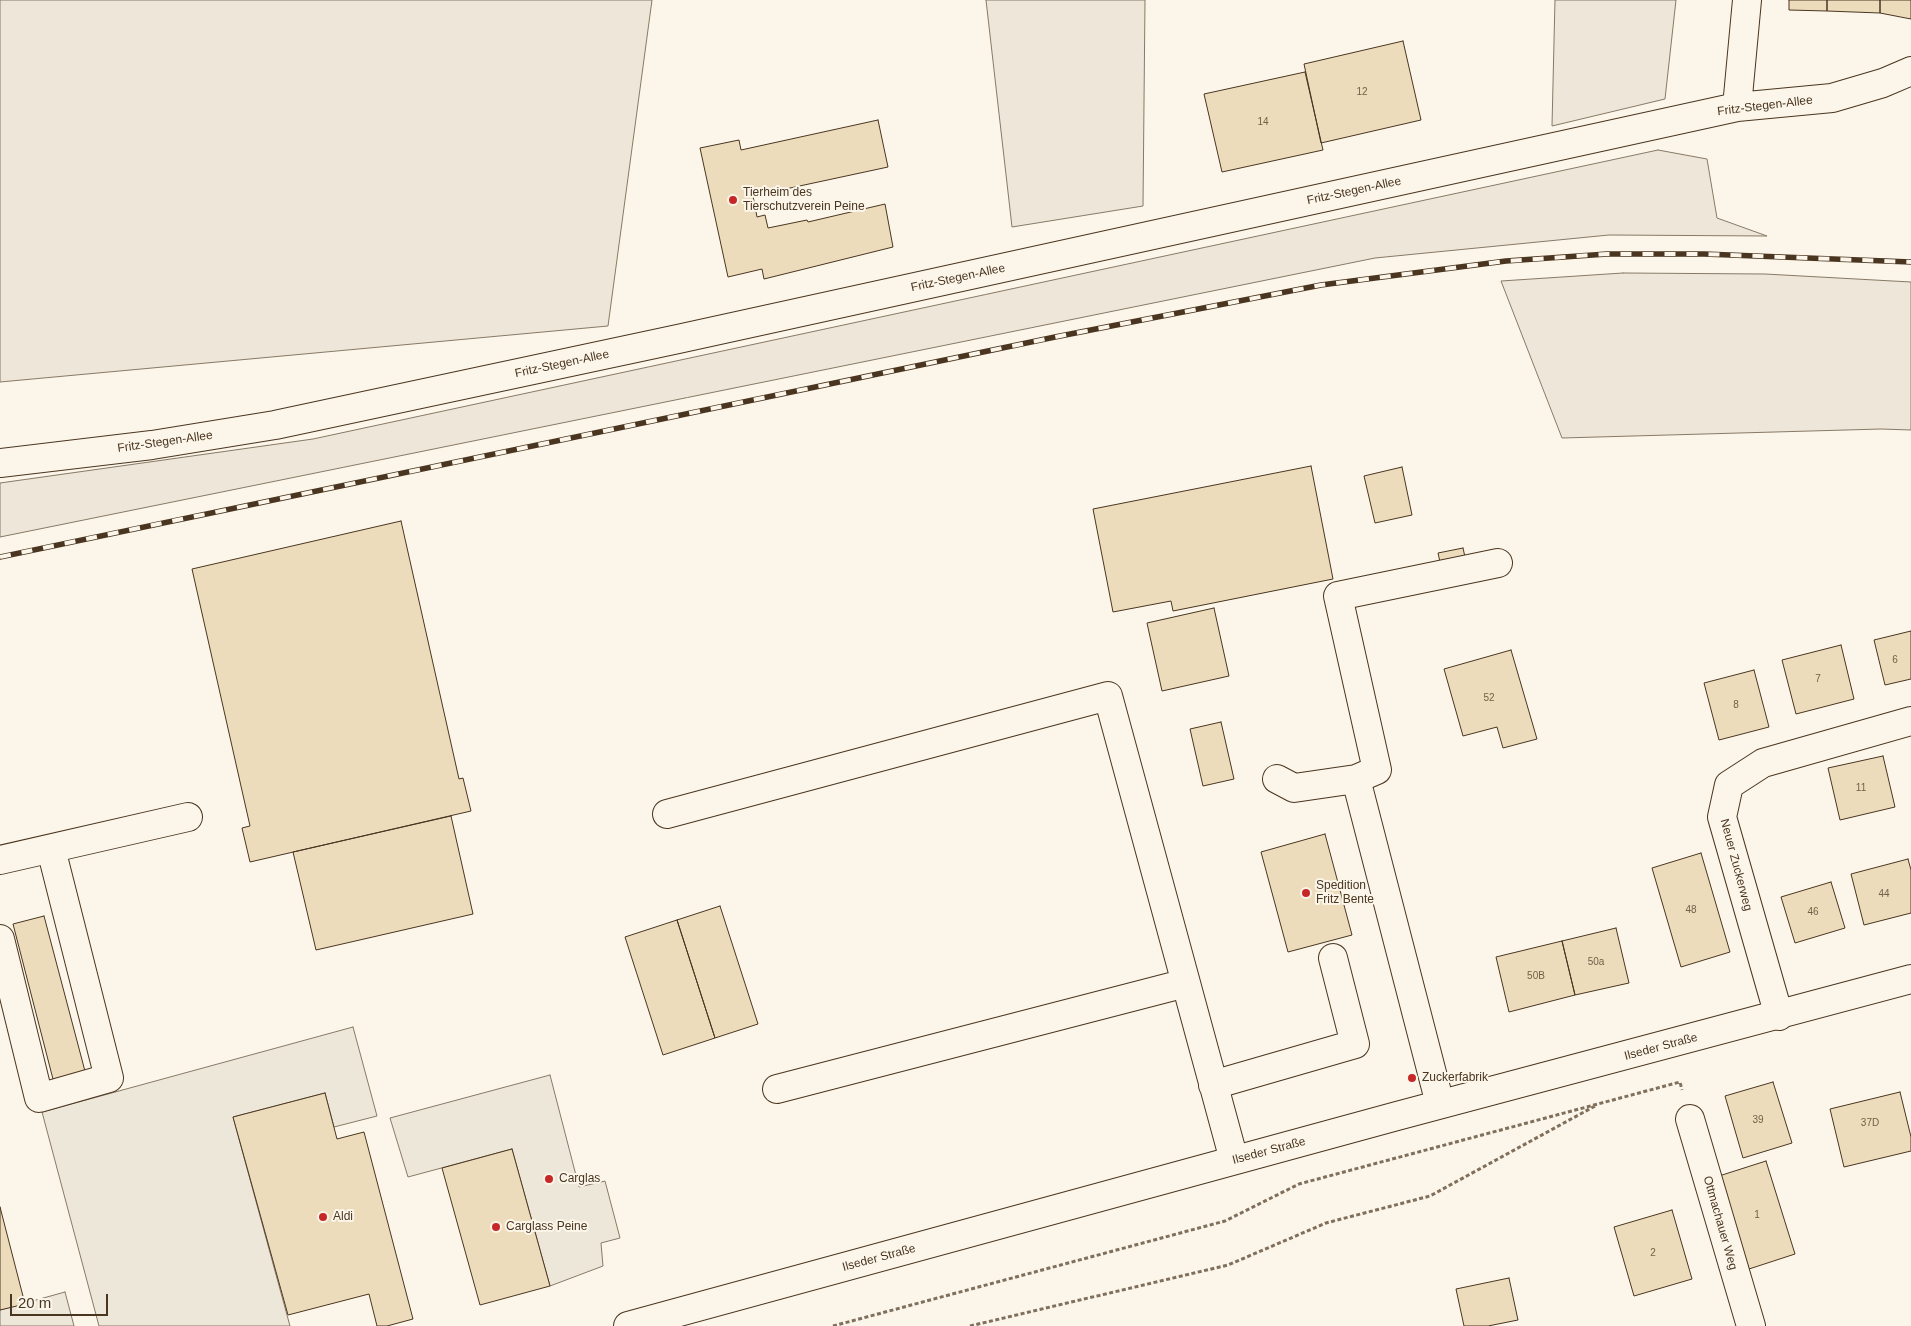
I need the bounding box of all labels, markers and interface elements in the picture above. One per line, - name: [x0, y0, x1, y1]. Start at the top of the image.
- house number: 12: [1356, 86, 1368, 98]
- street label: Fritz-Stegen-Allee: [1716, 93, 1814, 119]
- house number: 14: [1257, 116, 1269, 128]
- street label: Fritz-Stegen-Allee: [1306, 174, 1402, 208]
- place label: Tierheim des Tierschutzverein Peine: [743, 186, 865, 214]
- marker: Tierheim des Tierschutzverein Peine: [727, 194, 739, 206]
- street label: Fritz-Stegen-Allee: [910, 261, 1006, 295]
- street label: Fritz-Stegen-Allee: [514, 347, 610, 381]
- street label: Fritz-Stegen-Allee: [116, 428, 214, 456]
- house number: 6: [1892, 654, 1898, 666]
- house number: 7: [1815, 673, 1821, 685]
- house number: 52: [1483, 692, 1495, 704]
- house number: 8: [1733, 699, 1739, 711]
- house number: 11: [1856, 782, 1866, 794]
- street label: Neuer Zuckerweg: [1717, 817, 1755, 913]
- place label: Spedition Fritz Bente: [1316, 879, 1374, 907]
- marker: Spedition Fritz Bente: [1300, 887, 1312, 899]
- house number: 44: [1878, 888, 1890, 900]
- house number: 48: [1685, 904, 1697, 916]
- house number: 46: [1807, 906, 1819, 918]
- house number: 50a: [1588, 956, 1604, 968]
- house number: 50B: [1527, 970, 1545, 982]
- street label: Ilseder Straße: [1623, 1030, 1699, 1064]
- place label: Zuckerfabrik: [1422, 1071, 1488, 1085]
- marker: Zuckerfabrik: [1406, 1072, 1418, 1084]
- house number: 39: [1752, 1114, 1764, 1126]
- house number: 37D: [1861, 1117, 1879, 1129]
- street label: Ilseder Straße: [1231, 1134, 1307, 1168]
- place label: Carglas: [559, 1172, 600, 1186]
- marker: Carglas: [543, 1173, 555, 1185]
- street label: Ottmachauer Weg: [1700, 1174, 1740, 1272]
- house number: 1: [1754, 1209, 1760, 1221]
- place label: Aldi: [333, 1210, 353, 1224]
- marker: Aldi: [317, 1211, 329, 1223]
- place label: Carglass Peine: [506, 1220, 587, 1234]
- marker: Carglass Peine: [490, 1221, 502, 1233]
- street label: Ilseder Straße: [841, 1241, 917, 1275]
- house number: 2: [1650, 1247, 1656, 1259]
- scale bar: [12, 1284, 110, 1316]
- text: 20 m: [18, 1294, 51, 1311]

